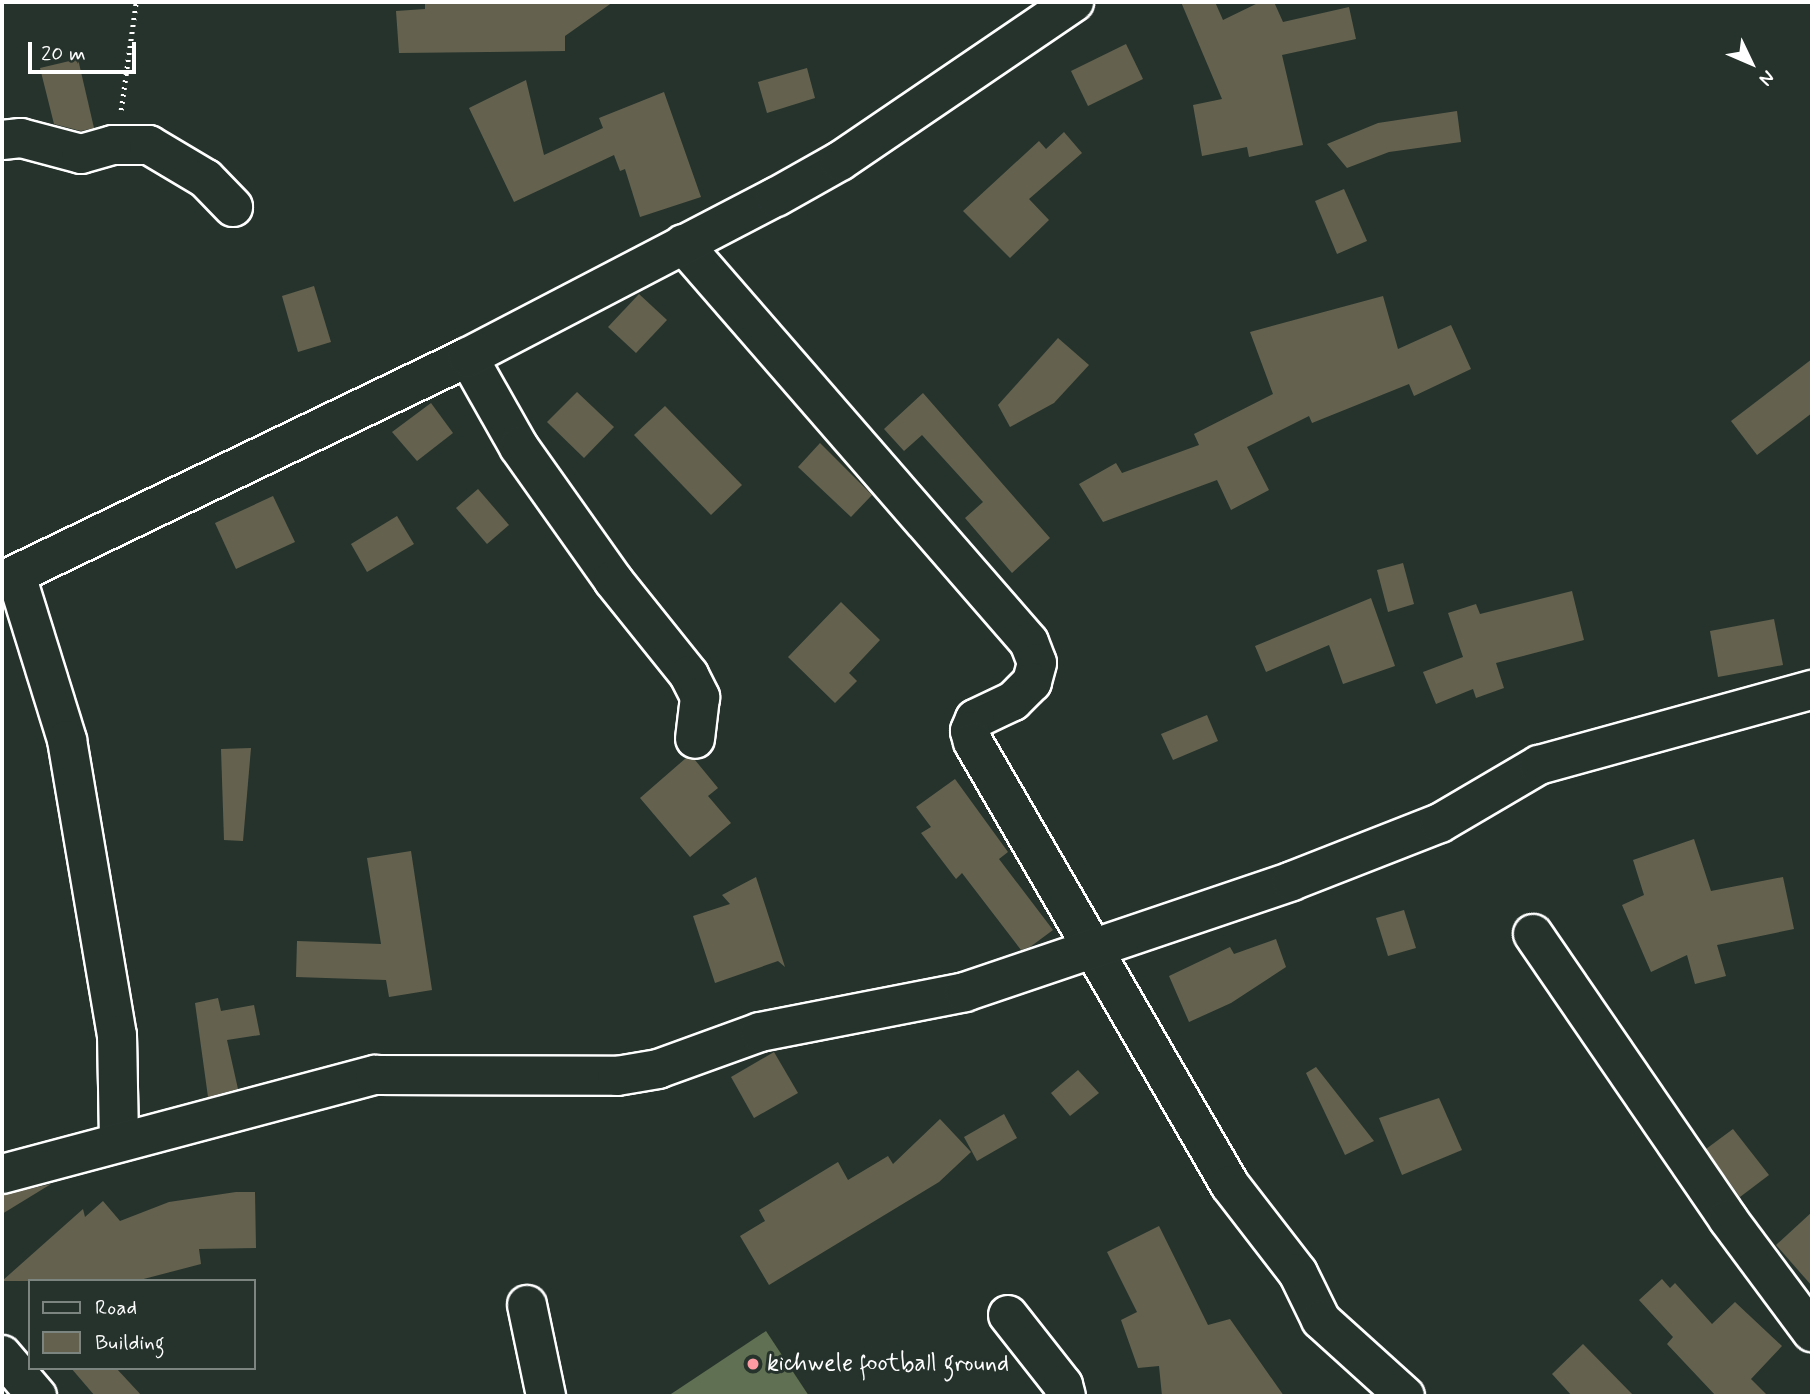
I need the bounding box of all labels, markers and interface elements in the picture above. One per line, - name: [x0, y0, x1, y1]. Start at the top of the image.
- scale bar: [32, 28, 140, 72]
- north arrow: [1716, 28, 1786, 98]
- text: 20 m: [41, 40, 86, 68]
- text: N: [1753, 65, 1780, 91]
- legend: [28, 1279, 256, 1370]
- text: Road: [95, 1294, 137, 1322]
- text: Building: [95, 1329, 165, 1357]
- place label: kichwele football ground: [767, 1350, 1008, 1378]
- marker: kichwele football ground: [745, 1356, 761, 1372]

